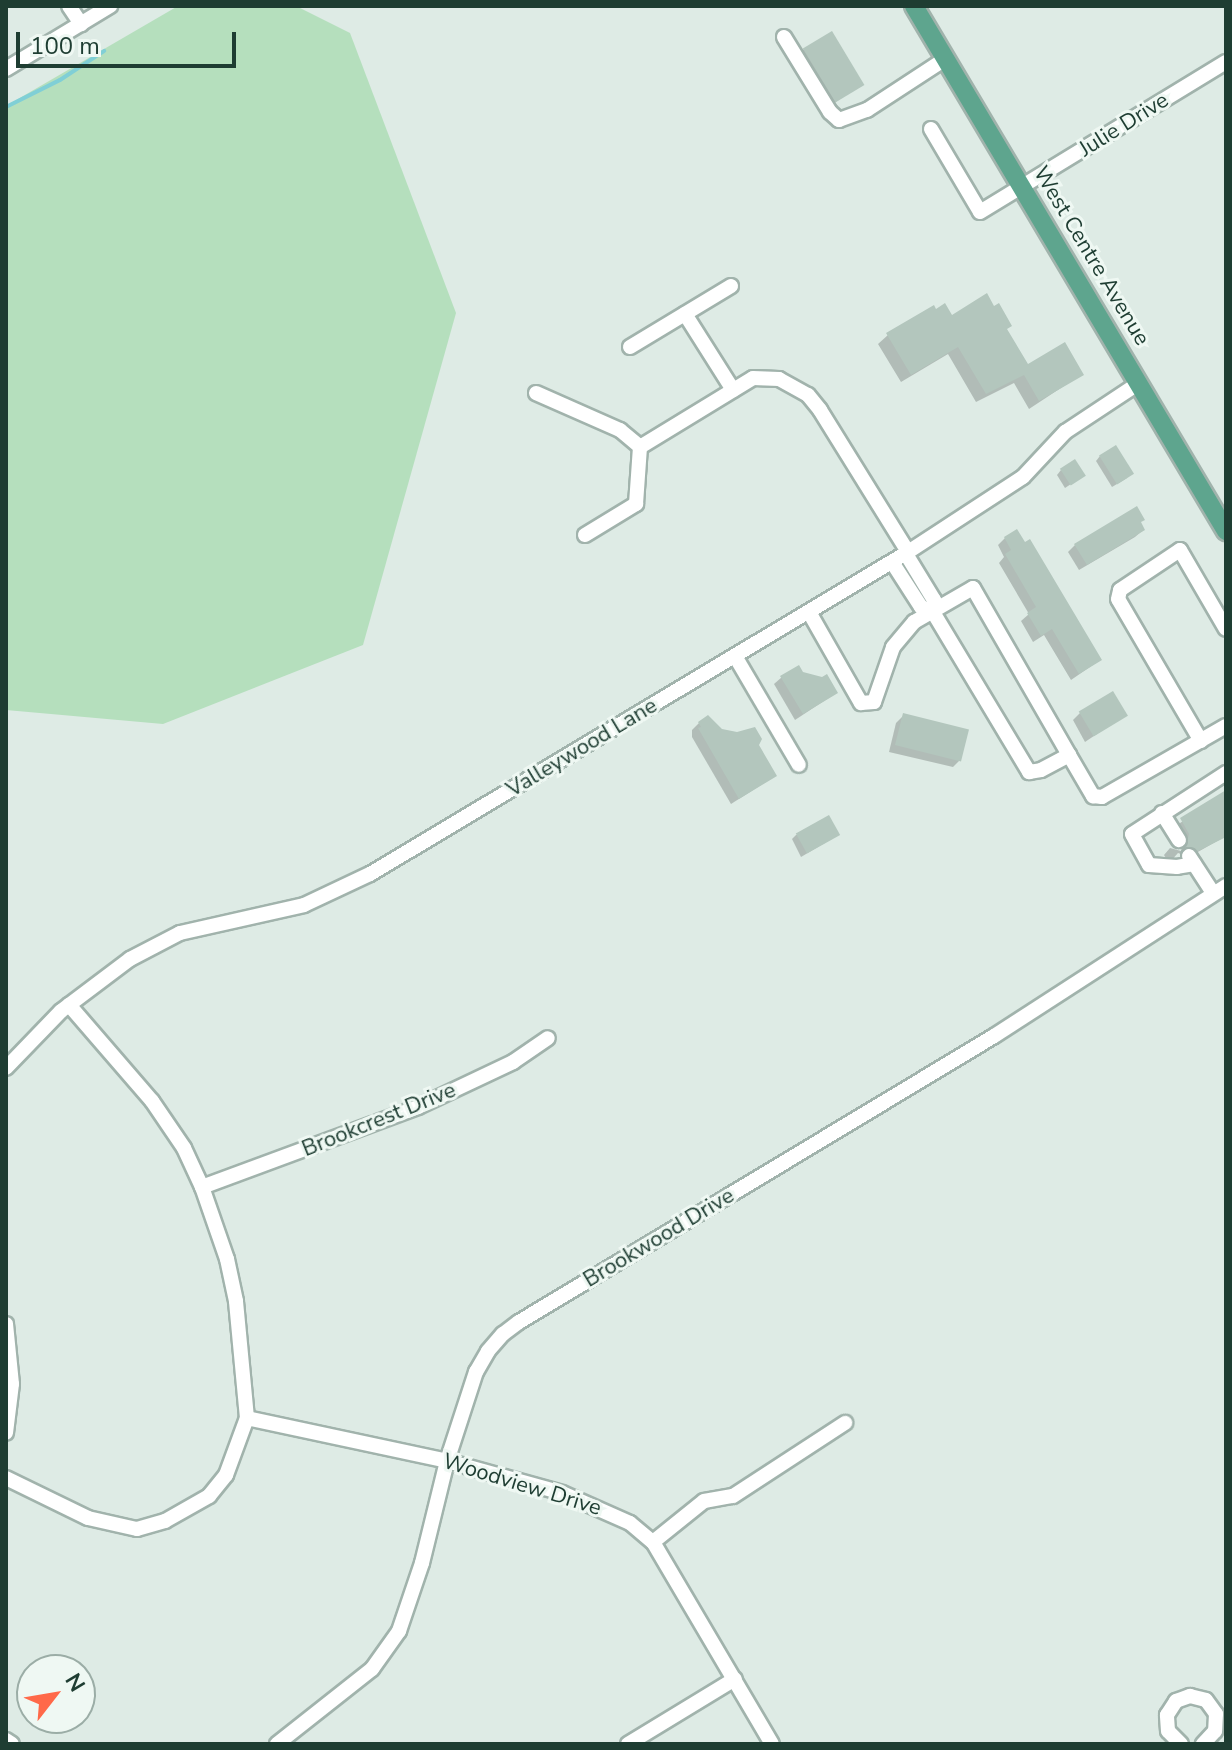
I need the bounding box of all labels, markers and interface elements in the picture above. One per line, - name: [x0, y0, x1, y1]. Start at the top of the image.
- scale bar: [20, 16, 240, 66]
- text: 100 m: [30, 30, 100, 62]
- street label: Julie Drive: [1074, 87, 1174, 163]
- street label: West Centre Avenue: [1027, 162, 1155, 350]
- street label: Valleywood Lane: [502, 693, 662, 803]
- street label: Brookcrest Drive: [298, 1077, 460, 1163]
- street label: Brookwood Drive: [579, 1183, 739, 1293]
- street label: Woodview Drive: [439, 1448, 605, 1522]
- north arrow: [16, 1654, 96, 1734]
- text: N: [58, 1668, 92, 1697]

